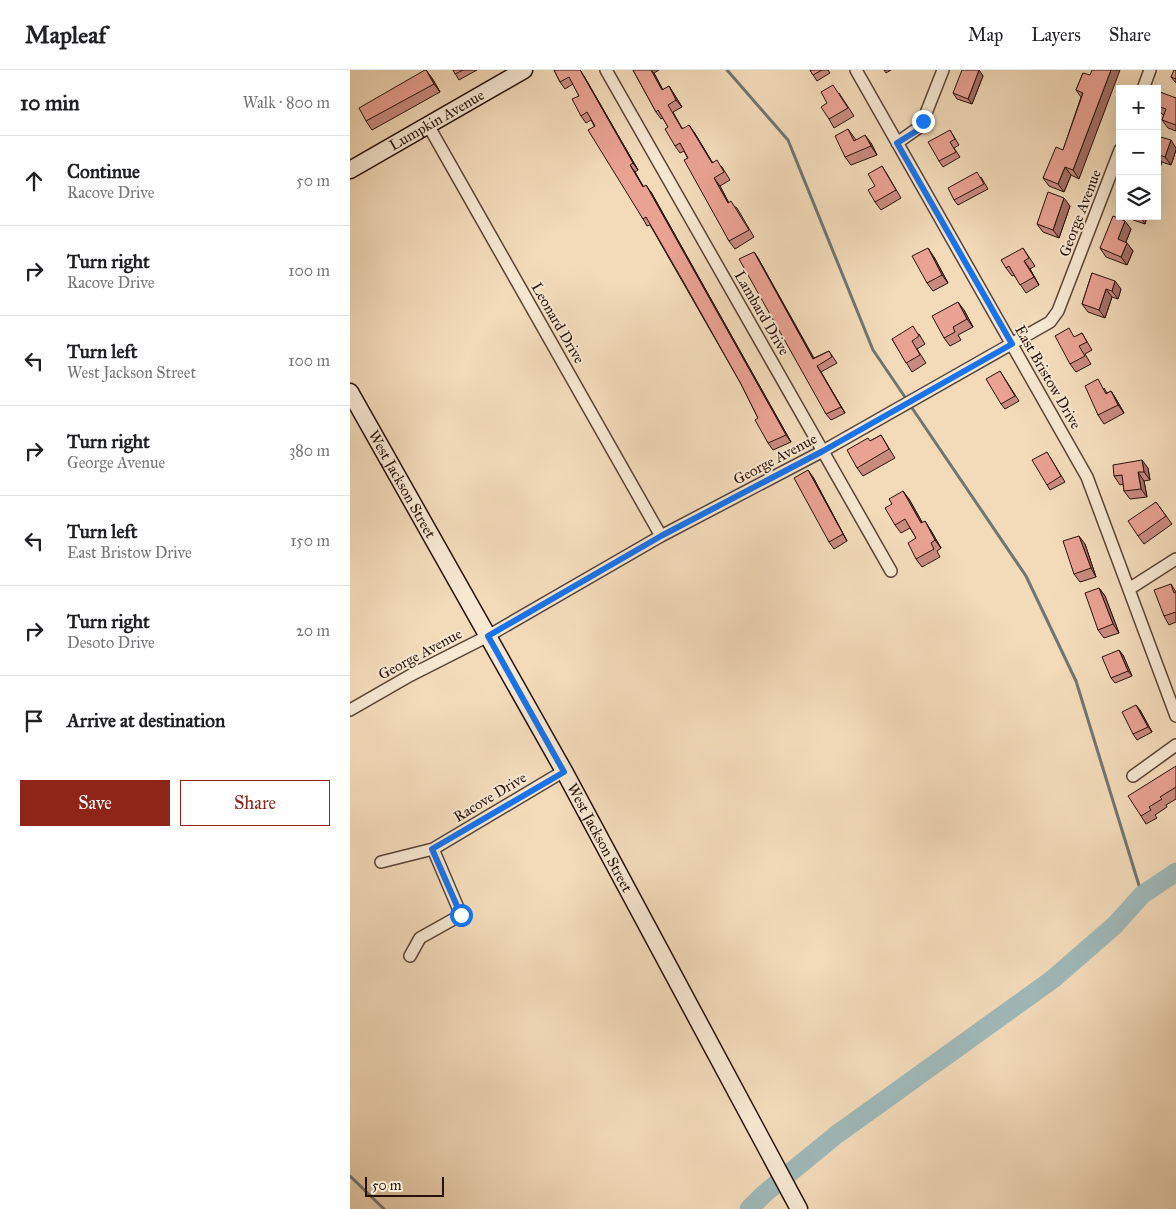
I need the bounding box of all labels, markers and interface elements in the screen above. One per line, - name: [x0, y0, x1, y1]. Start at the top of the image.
- text: Mapleaf: [25, 20, 106, 50]
- text: Map: [968, 24, 1003, 46]
- text: Layers: [1031, 24, 1081, 46]
- text: Share: [1109, 24, 1151, 46]
- map controls: [1116, 85, 1161, 220]
- button: +: [1116, 85, 1161, 130]
- street label: Lumpkin Avenue: [386, 86, 487, 155]
- text: 10 min: [20, 90, 80, 116]
- text: Walk · 800 m: [243, 93, 330, 112]
- route end: [912, 110, 935, 133]
- button: −: [1116, 130, 1161, 175]
- text: Continue: [67, 160, 140, 183]
- icon: ahead: [20, 167, 48, 195]
- street label: George Avenue: [1055, 167, 1105, 259]
- text: 50 m: [296, 171, 330, 190]
- button: layers: [1116, 175, 1161, 220]
- text: Racove Drive: [67, 183, 154, 202]
- text: Turn right: [67, 250, 150, 273]
- icon: right: [20, 257, 48, 285]
- text: 100 m: [288, 261, 330, 280]
- street label: Lambard Drive: [731, 268, 793, 358]
- text: Racove Drive: [67, 273, 154, 292]
- street label: Leonard Drive: [528, 279, 588, 367]
- street label: East Bristow Drive: [1011, 322, 1085, 432]
- text: Turn left: [67, 340, 137, 363]
- icon: left: [20, 347, 48, 375]
- text: 100 m: [288, 351, 330, 370]
- text: West Jackson Street: [67, 363, 196, 382]
- street label: West Jackson Street: [365, 427, 440, 542]
- street label: George Avenue: [730, 429, 820, 489]
- text: Turn right: [67, 430, 150, 453]
- icon: right: [20, 437, 48, 465]
- text: 380 m: [289, 441, 330, 460]
- text: George Avenue: [67, 453, 165, 472]
- text: Turn left: [67, 520, 137, 543]
- icon: left: [20, 527, 48, 555]
- text: 150 m: [290, 531, 330, 550]
- text: East Bristow Drive: [67, 543, 192, 562]
- text: Turn right: [67, 610, 150, 633]
- icon: right: [20, 617, 48, 645]
- text: 20 m: [296, 621, 330, 640]
- street label: George Avenue: [375, 624, 465, 684]
- text: Desoto Drive: [67, 633, 155, 652]
- icon: arrive: [20, 707, 48, 735]
- text: Arrive at destination: [67, 709, 225, 732]
- street label: Racove Drive: [450, 768, 530, 826]
- button: Save: [20, 780, 170, 826]
- button: Share: [180, 780, 330, 826]
- street label: West Jackson Street: [563, 780, 637, 896]
- route start: [450, 904, 473, 927]
- scale bar: [365, 1174, 444, 1197]
- text: 50 m: [372, 1177, 401, 1194]

